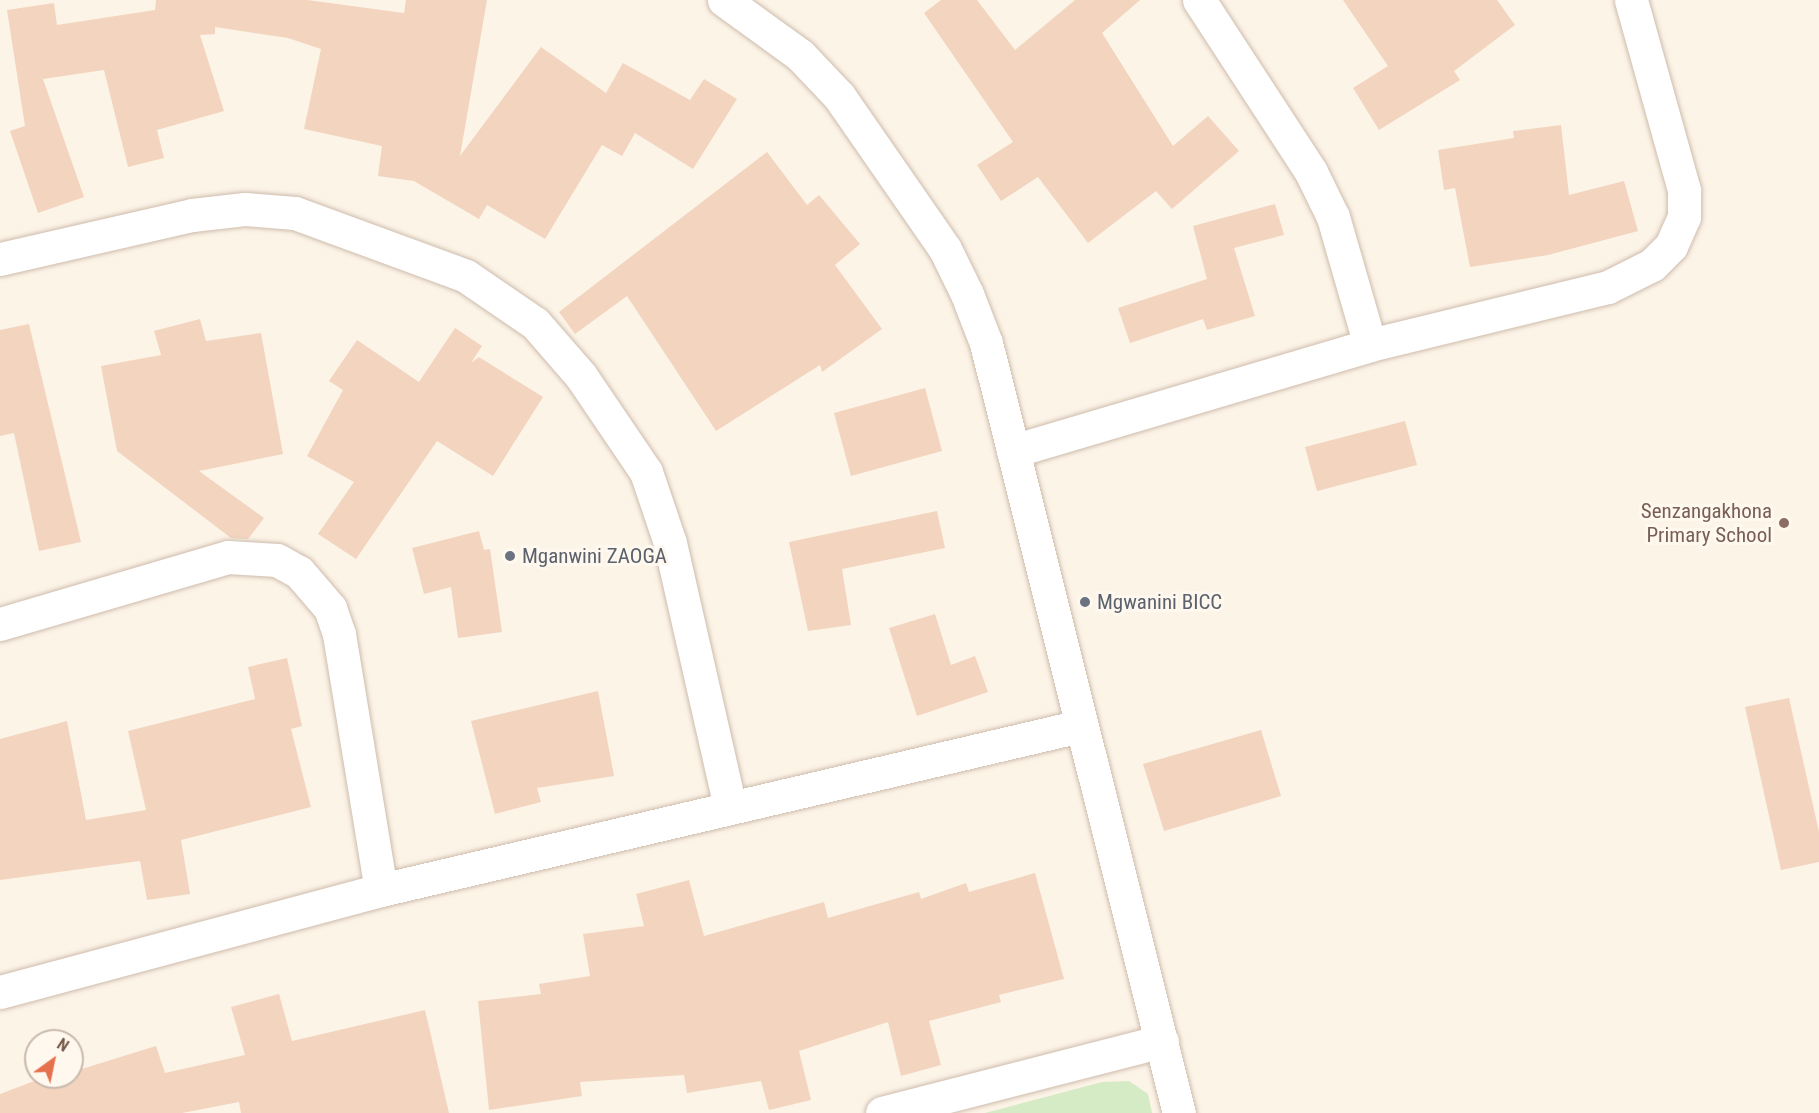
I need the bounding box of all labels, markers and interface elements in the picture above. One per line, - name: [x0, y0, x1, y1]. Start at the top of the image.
- place label: Senzangakhona Primary School: [1641, 498, 1772, 548]
- marker: Senzangakhona Primary School: [1777, 516, 1791, 530]
- place label: Mganwini ZAOGA: [522, 543, 667, 569]
- marker: Mganwini ZAOGA: [503, 549, 517, 563]
- place label: Mgwanini BICC: [1097, 589, 1222, 615]
- marker: Mgwanini BICC: [1078, 595, 1092, 609]
- north arrow: [24, 1029, 84, 1089]
- text: N: [54, 1035, 72, 1056]

